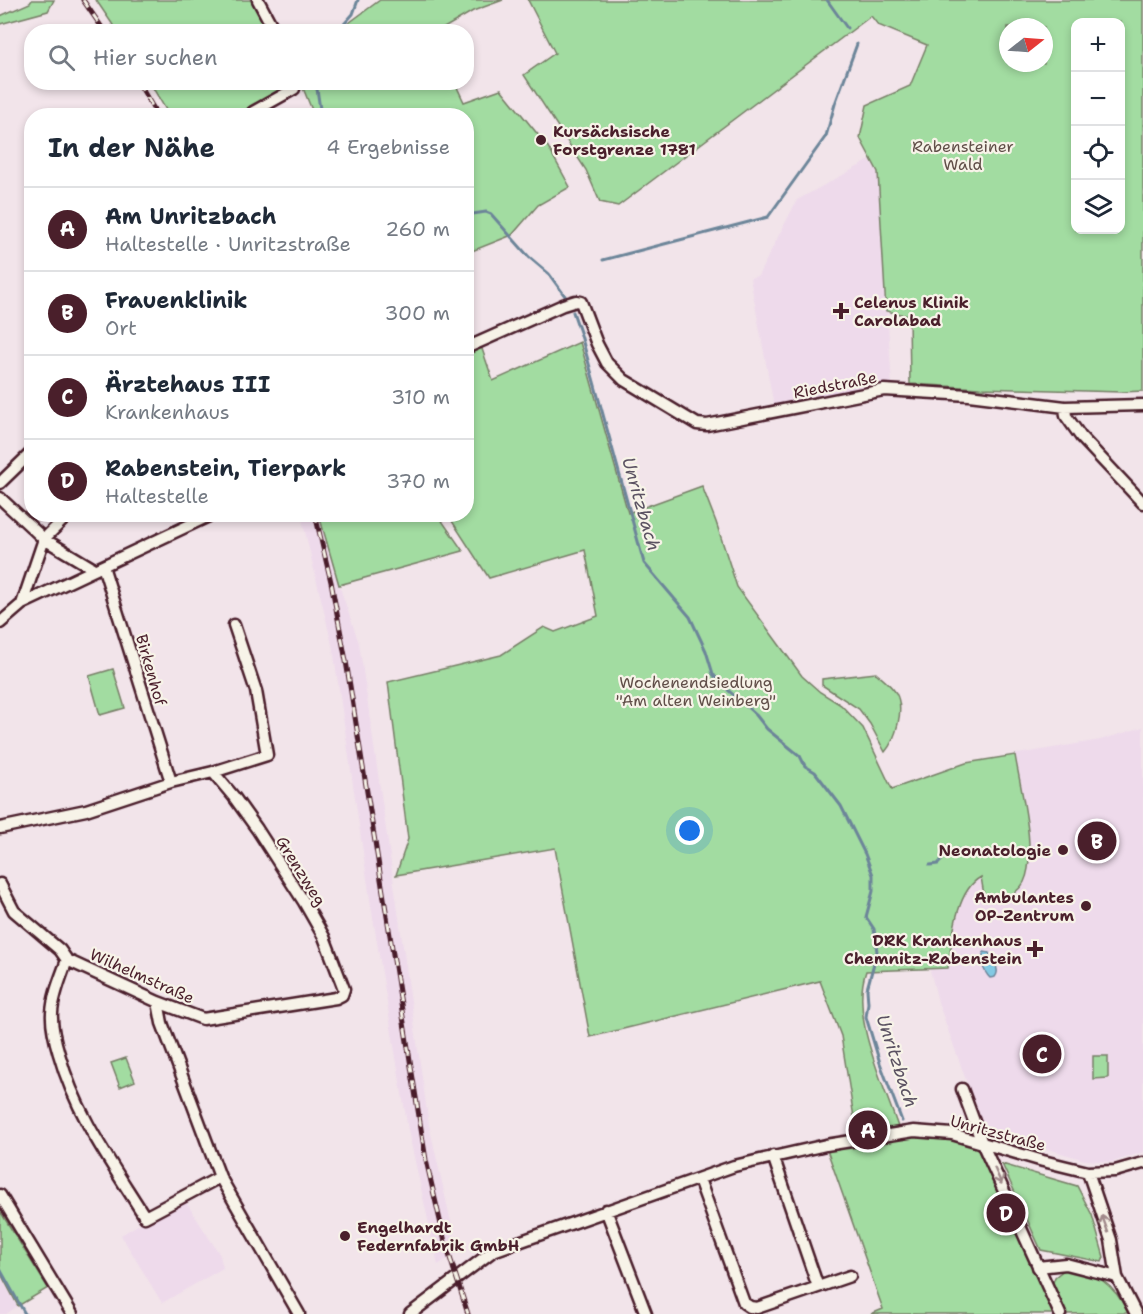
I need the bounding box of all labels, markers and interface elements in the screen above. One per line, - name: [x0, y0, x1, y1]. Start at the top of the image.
- north arrow: [999, 18, 1053, 72]
- map controls: [1071, 18, 1125, 234]
- button: +: [1071, 18, 1125, 72]
- search box: [24, 24, 474, 90]
- icon: search: [45, 41, 78, 74]
- text: Hier suchen: [93, 43, 218, 72]
- button: −: [1071, 72, 1125, 126]
- place label: Kursächsische Forstgrenze 1781: [553, 121, 696, 160]
- button: locate: [1071, 126, 1125, 180]
- text: In der Nähe: [48, 130, 215, 165]
- marker: Kursächsische Forstgrenze 1781: [534, 133, 548, 147]
- text: 4 Ergebnisse: [326, 134, 450, 160]
- park label: Rabensteiner Wald: [912, 136, 1014, 175]
- button: layers: [1071, 180, 1125, 234]
- text: Am Unritzbach: [105, 202, 276, 231]
- text: A: [60, 216, 75, 242]
- text: 260 m: [385, 216, 450, 242]
- text: Haltestelle · Unritzstraße: [105, 231, 351, 257]
- text: Frauenklinik: [105, 286, 248, 315]
- place label: Celenus Klinik Carolabad: [854, 292, 969, 331]
- text: B: [61, 300, 74, 326]
- text: 300 m: [384, 300, 450, 326]
- marker: Celenus Klinik Carolabad: [832, 302, 850, 320]
- text: Ort: [105, 315, 137, 341]
- street label: Riedstraße: [791, 367, 879, 403]
- text: Ärztehaus III: [105, 370, 270, 399]
- text: C: [61, 384, 74, 410]
- text: 310 m: [391, 384, 450, 410]
- text: Krankenhaus: [105, 399, 230, 425]
- text: Rabenstein, Tierpark: [105, 454, 346, 483]
- water label: Unritzbach: [616, 454, 666, 554]
- text: D: [60, 468, 75, 494]
- text: 370 m: [386, 468, 450, 494]
- text: Haltestelle: [105, 483, 209, 509]
- street label: Birkenhof: [131, 632, 172, 709]
- park label: Wochenendsiedlung "Am alten Weinberg": [616, 672, 776, 711]
- your location: [675, 816, 704, 845]
- pin: B: [1078, 818, 1116, 864]
- street label: Grenzweg: [271, 832, 331, 910]
- place label: Neonatologie: [939, 840, 1051, 861]
- marker: Neonatologie: [1056, 843, 1070, 857]
- place label: Ambulantes OP-Zentrum: [974, 887, 1074, 926]
- marker: Ambulantes OP-Zentrum: [1079, 899, 1093, 913]
- place label: DRK Krankenhaus Chemnitz-Rabenstein: [844, 930, 1022, 969]
- marker: DRK Krankenhaus Chemnitz-Rabenstein: [1026, 940, 1044, 958]
- street label: Wilhelmstraße: [86, 944, 198, 1008]
- water label: Unritzbach: [871, 1011, 923, 1111]
- pin: C: [1022, 1032, 1062, 1076]
- pin: A: [848, 1108, 888, 1152]
- street label: Unritzstraße: [948, 1110, 1048, 1156]
- one-way arrow: [992, 1167, 1004, 1185]
- pin: D: [986, 1190, 1026, 1236]
- one-way arrow: [1098, 1215, 1109, 1234]
- place label: Engelhardt Federnfabrik GmbH: [357, 1217, 519, 1256]
- marker: Engelhardt Federnfabrik GmbH: [338, 1229, 352, 1243]

